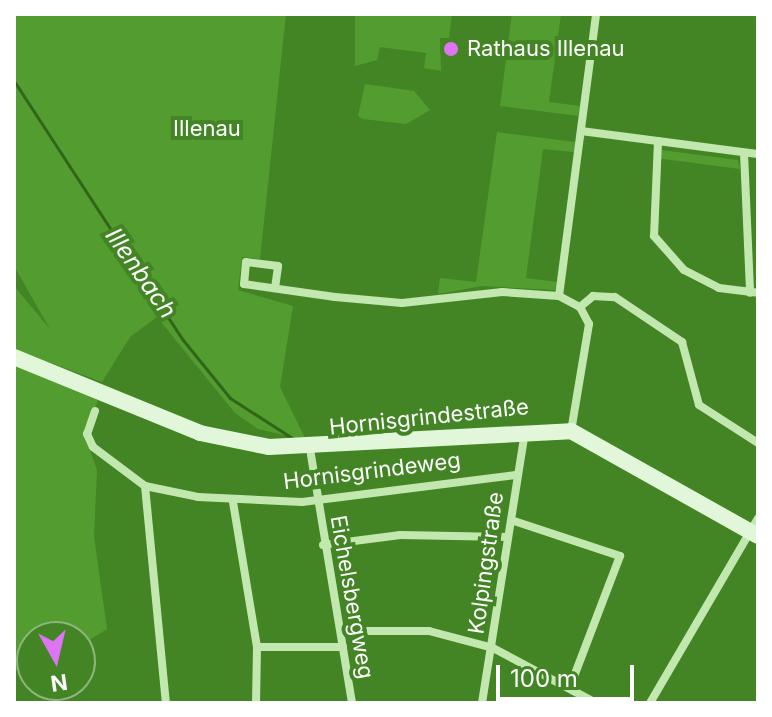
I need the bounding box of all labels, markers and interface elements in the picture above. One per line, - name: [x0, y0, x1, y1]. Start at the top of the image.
- place label: Rathaus Illenau: [467, 36, 625, 62]
- marker: Rathaus Illenau: [442, 40, 460, 58]
- park label: Illenau: [173, 116, 241, 142]
- water label: Illenbach: [100, 222, 182, 324]
- street label: Hornisgrindestraße: [328, 393, 530, 441]
- street label: Hornisgrindeweg: [282, 447, 462, 495]
- street label: Kolpingstraße: [463, 490, 509, 636]
- street label: Eichelsbergweg: [325, 513, 379, 681]
- north arrow: [16, 621, 96, 701]
- scale bar: [500, 649, 638, 699]
- text: 100 m: [510, 664, 578, 693]
- text: N: [49, 669, 69, 697]

